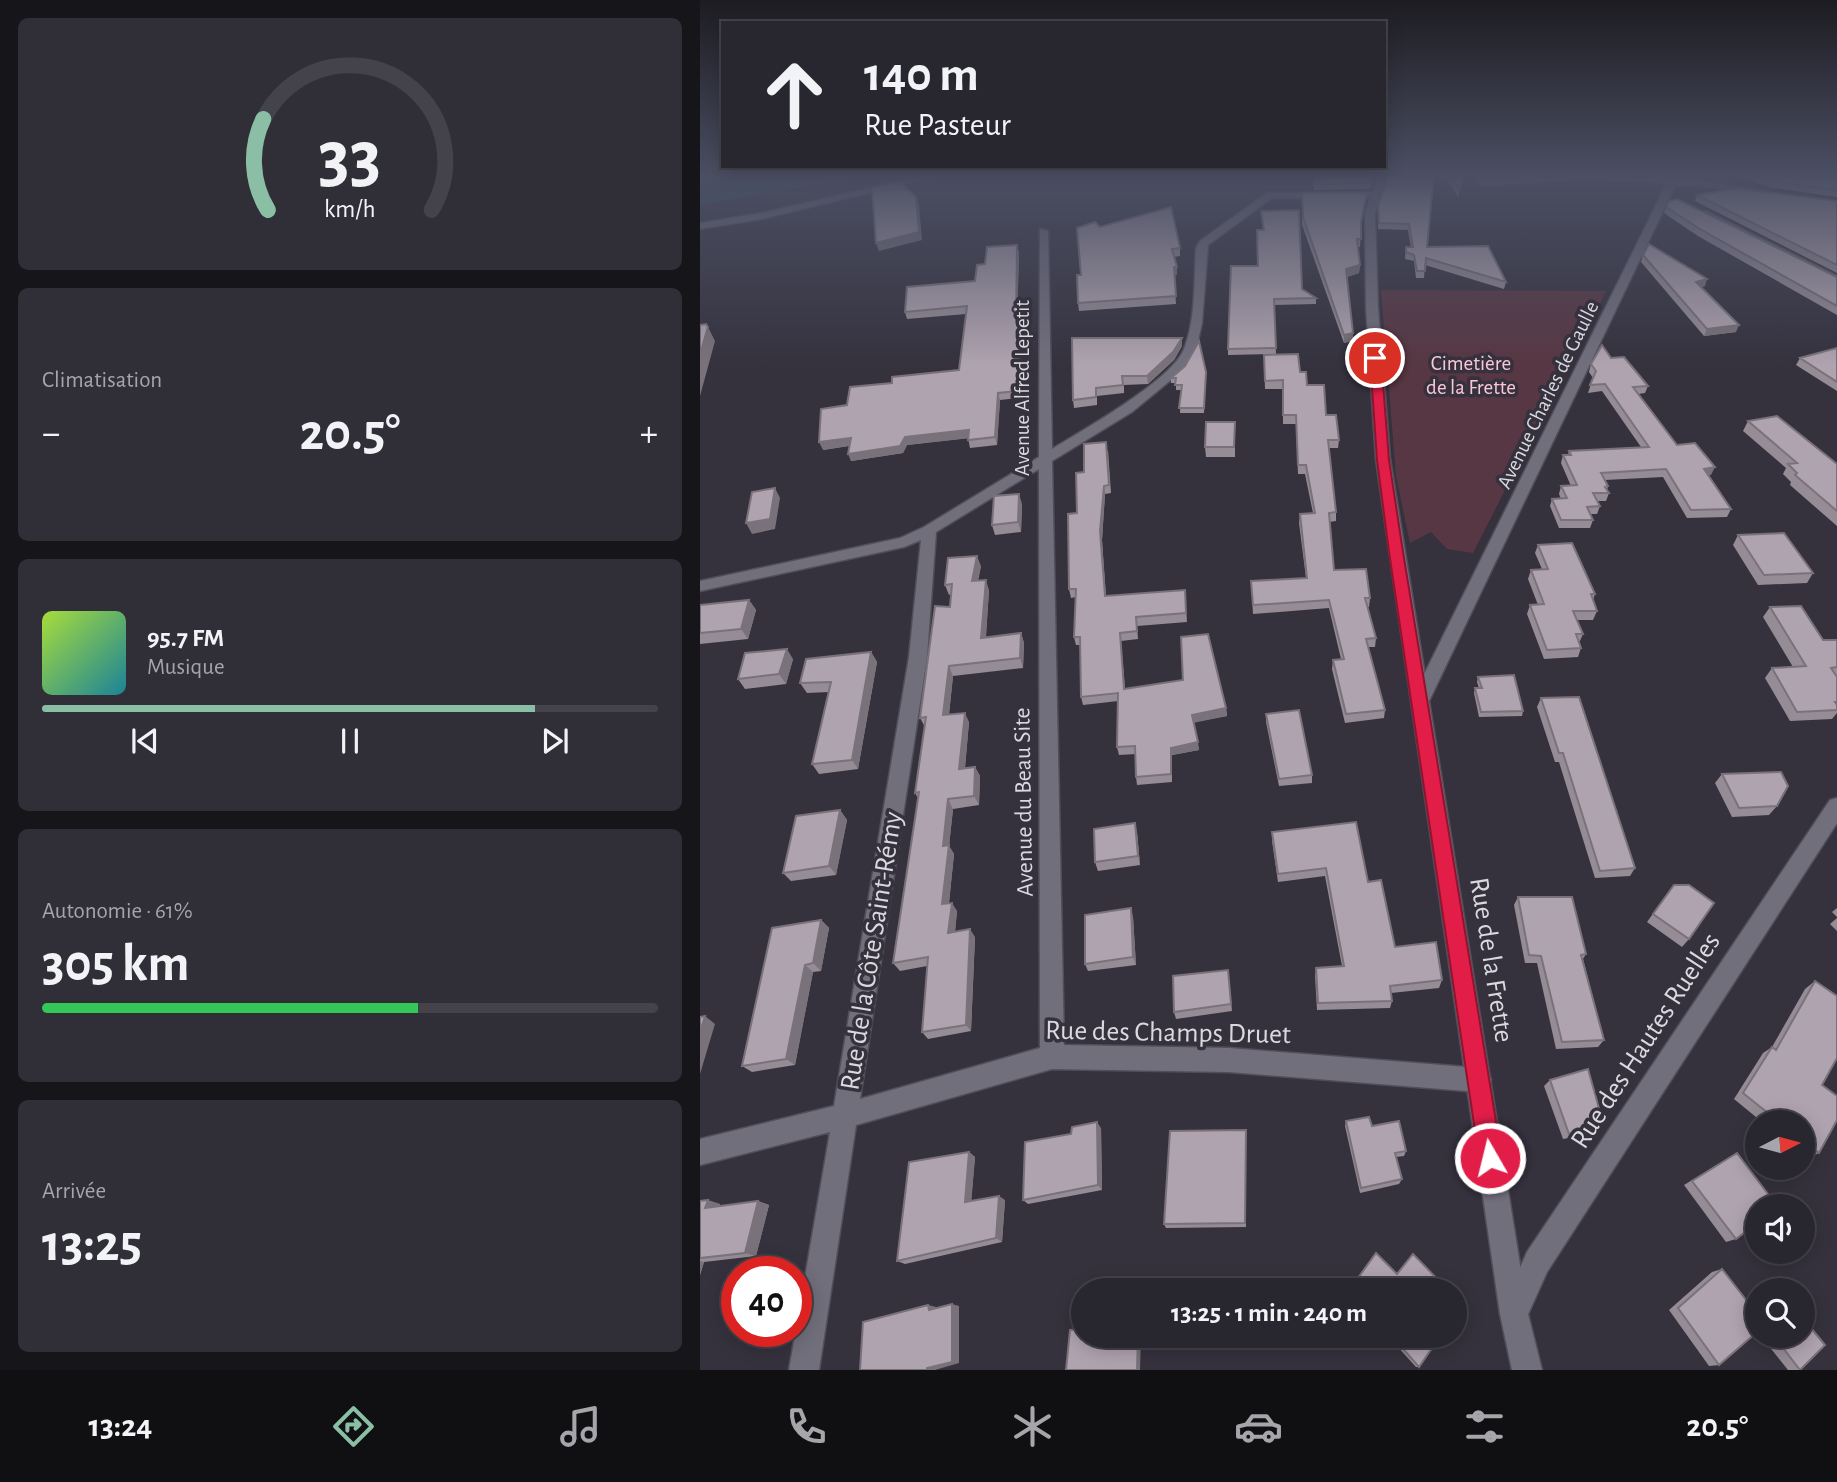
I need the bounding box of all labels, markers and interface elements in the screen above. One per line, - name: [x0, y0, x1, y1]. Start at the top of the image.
- icon: ahead: [749, 49, 840, 140]
- text: 140 m: [864, 51, 979, 100]
- text: Rue Pasteur: [864, 109, 1011, 141]
- text: 33: [319, 123, 381, 196]
- text: km/h: [324, 197, 376, 222]
- street label: Avenue Charles de Gaulle: [1493, 298, 1603, 492]
- street label: Avenue Alfred Lepetit: [1012, 300, 1033, 476]
- pin: [1345, 328, 1405, 388]
- icon: arrive: [1356, 339, 1394, 377]
- park label: Cimetière de la Frette: [1426, 353, 1516, 398]
- text: Climatisation: [42, 369, 162, 392]
- text: 20.5°: [299, 407, 401, 459]
- text: −: [42, 415, 60, 453]
- text: +: [640, 415, 658, 453]
- text: 95.7 FM: [147, 625, 224, 651]
- text: Musique: [147, 656, 225, 679]
- street label: Avenue du Beau Site: [1010, 707, 1038, 897]
- icon: previous: [126, 722, 164, 760]
- icon: pause: [331, 722, 369, 760]
- icon: next: [536, 722, 574, 760]
- street label: Rue de la Côte Saint-Rémy: [836, 810, 908, 1092]
- street label: Rue de la Frette: [1464, 875, 1518, 1045]
- text: Autonomie · 61%: [42, 900, 193, 923]
- street label: Rue des Hautes Ruelles: [1566, 928, 1726, 1154]
- text: 305 km: [42, 938, 190, 990]
- street label: Rue des Champs Druet: [1045, 1017, 1291, 1049]
- north arrow: [1745, 1110, 1815, 1180]
- map controls: [1745, 1110, 1815, 1348]
- position arrow: [1453, 1121, 1527, 1195]
- text: Arrivée: [42, 1180, 106, 1203]
- button: sound: [1745, 1194, 1815, 1264]
- text: 13:25: [42, 1218, 142, 1270]
- speed limit sign: 40: [721, 1256, 812, 1347]
- button: search: [1745, 1278, 1815, 1348]
- text: 13:25 · 1 min · 240 m: [1171, 1300, 1367, 1326]
- icon: directions: [329, 1402, 378, 1451]
- icon: music: [556, 1402, 605, 1451]
- icon: phone: [782, 1402, 831, 1451]
- icon: climate: [1008, 1402, 1057, 1451]
- icon: car: [1234, 1402, 1283, 1451]
- icon: filters: [1460, 1402, 1509, 1451]
- text: 13:24: [89, 1410, 152, 1442]
- text: 20.5°: [1686, 1410, 1748, 1442]

